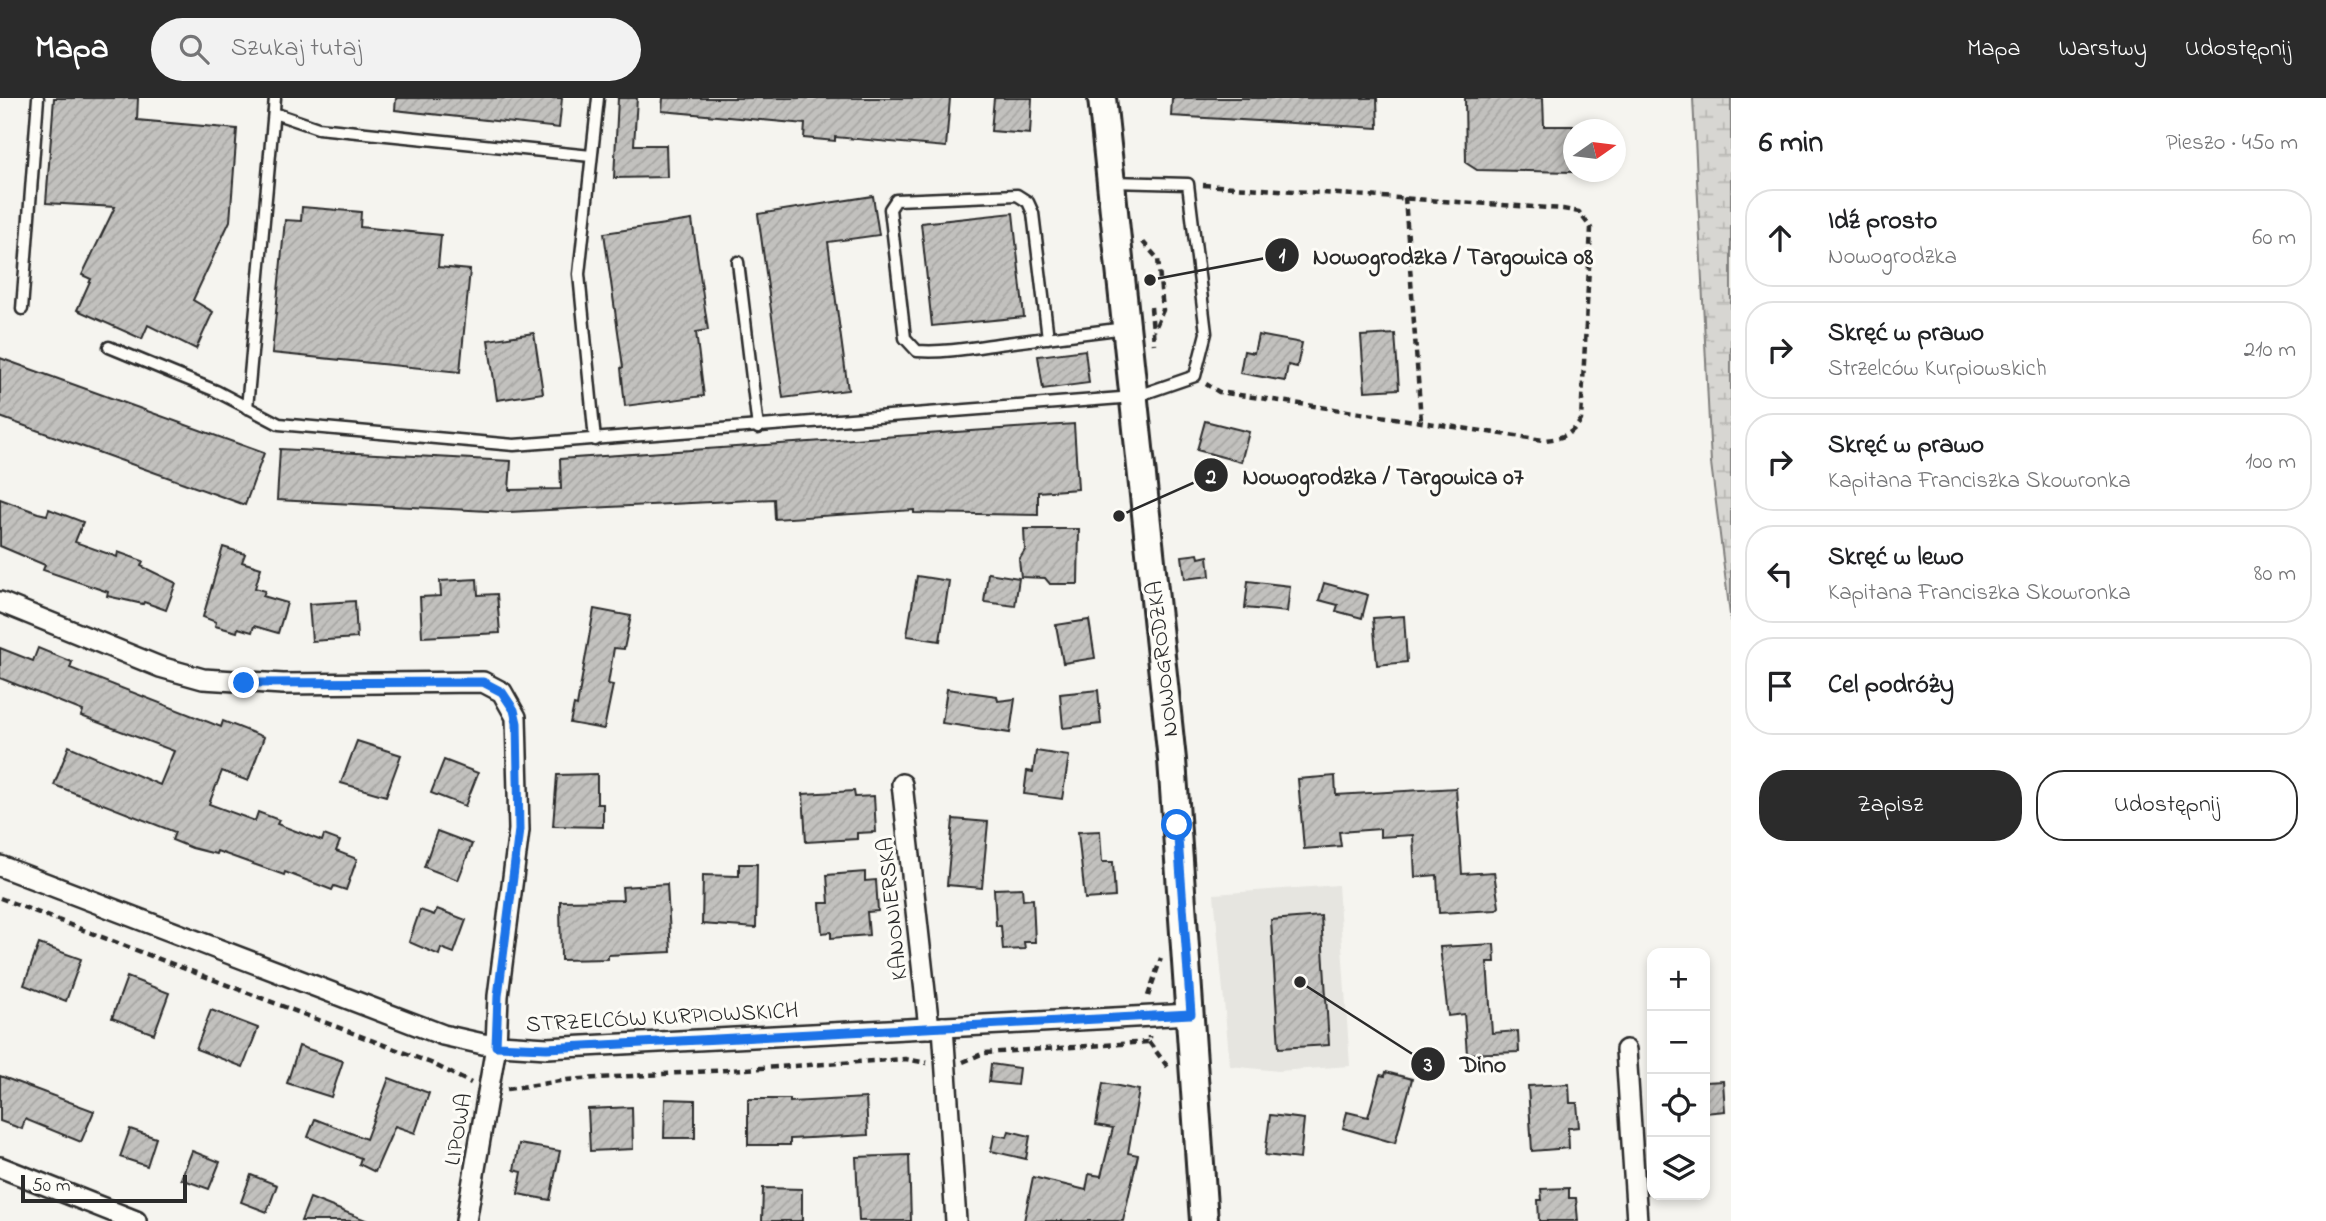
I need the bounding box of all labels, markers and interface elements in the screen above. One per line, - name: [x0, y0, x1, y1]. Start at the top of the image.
- search box: [151, 18, 641, 81]
- text: Mapa: [35, 25, 109, 73]
- icon: search: [175, 30, 213, 68]
- text: Szukaj tutaj: [231, 30, 362, 68]
- text: Mapa: [1967, 32, 2020, 67]
- text: Warstwy: [2058, 32, 2147, 67]
- text: Udostępnij: [2185, 32, 2291, 67]
- north arrow: [1563, 119, 1626, 182]
- text: 6 min: [1759, 122, 1823, 166]
- text: Pieszo · 450 m: [2166, 127, 2298, 160]
- text: Idź prosto: [1828, 203, 1937, 241]
- icon: ahead: [1761, 219, 1799, 257]
- text: 60 m: [2252, 222, 2296, 255]
- callout: Nowogrodzka / Targowica 08: [1264, 233, 1608, 278]
- text: Nowogrodzka / Targowica 08: [1313, 241, 1593, 277]
- text: Nowogrodzka: [1828, 241, 1957, 274]
- text: 1: [1279, 242, 1286, 272]
- text: Skręć w prawo: [1828, 315, 1984, 353]
- icon: right: [1761, 331, 1799, 369]
- text: 210 m: [2244, 334, 2296, 367]
- text: Strzelców Kurpiowskich: [1828, 353, 2047, 386]
- text: Skręć w prawo: [1828, 427, 1984, 465]
- icon: right: [1761, 443, 1799, 481]
- text: 100 m: [2245, 446, 2296, 479]
- callout: Nowogrodzka / Targowica 07: [1194, 453, 1538, 498]
- text: Nowogrodzka / Targowica 07: [1242, 461, 1525, 497]
- text: 2: [1205, 463, 1217, 493]
- text: Kapitana Franciszka Skowronka: [1828, 465, 2131, 498]
- text: Skręć w lewo: [1828, 539, 1964, 577]
- icon: left: [1761, 555, 1799, 593]
- text: 80 m: [2254, 558, 2296, 591]
- text: Kapitana Franciszka Skowronka: [1828, 577, 2131, 610]
- street label: NOWOGRODZKA: [1139, 579, 1188, 739]
- route end: [228, 667, 259, 698]
- icon: arrive: [1761, 667, 1799, 705]
- text: Cel podróży: [1828, 667, 1954, 705]
- button: Zapisz: [1759, 770, 2022, 841]
- button: Udostępnij: [2036, 770, 2298, 841]
- route start: [1161, 809, 1192, 840]
- street label: KANONIERSKA: [870, 836, 917, 982]
- map controls: [1647, 948, 1710, 1200]
- button: +: [1647, 948, 1710, 1011]
- street label: STRZELCÓW KURPIOWSKICH: [525, 995, 799, 1042]
- button: −: [1647, 1011, 1710, 1074]
- callout: Dino: [1411, 1041, 1520, 1086]
- text: Dino: [1459, 1049, 1506, 1084]
- text: 3: [1423, 1051, 1433, 1081]
- button: locate: [1647, 1074, 1710, 1137]
- street label: LIPOWA: [437, 1091, 482, 1168]
- button: layers: [1647, 1137, 1710, 1200]
- scale bar: [21, 1172, 187, 1204]
- text: 50 m: [32, 1173, 71, 1200]

